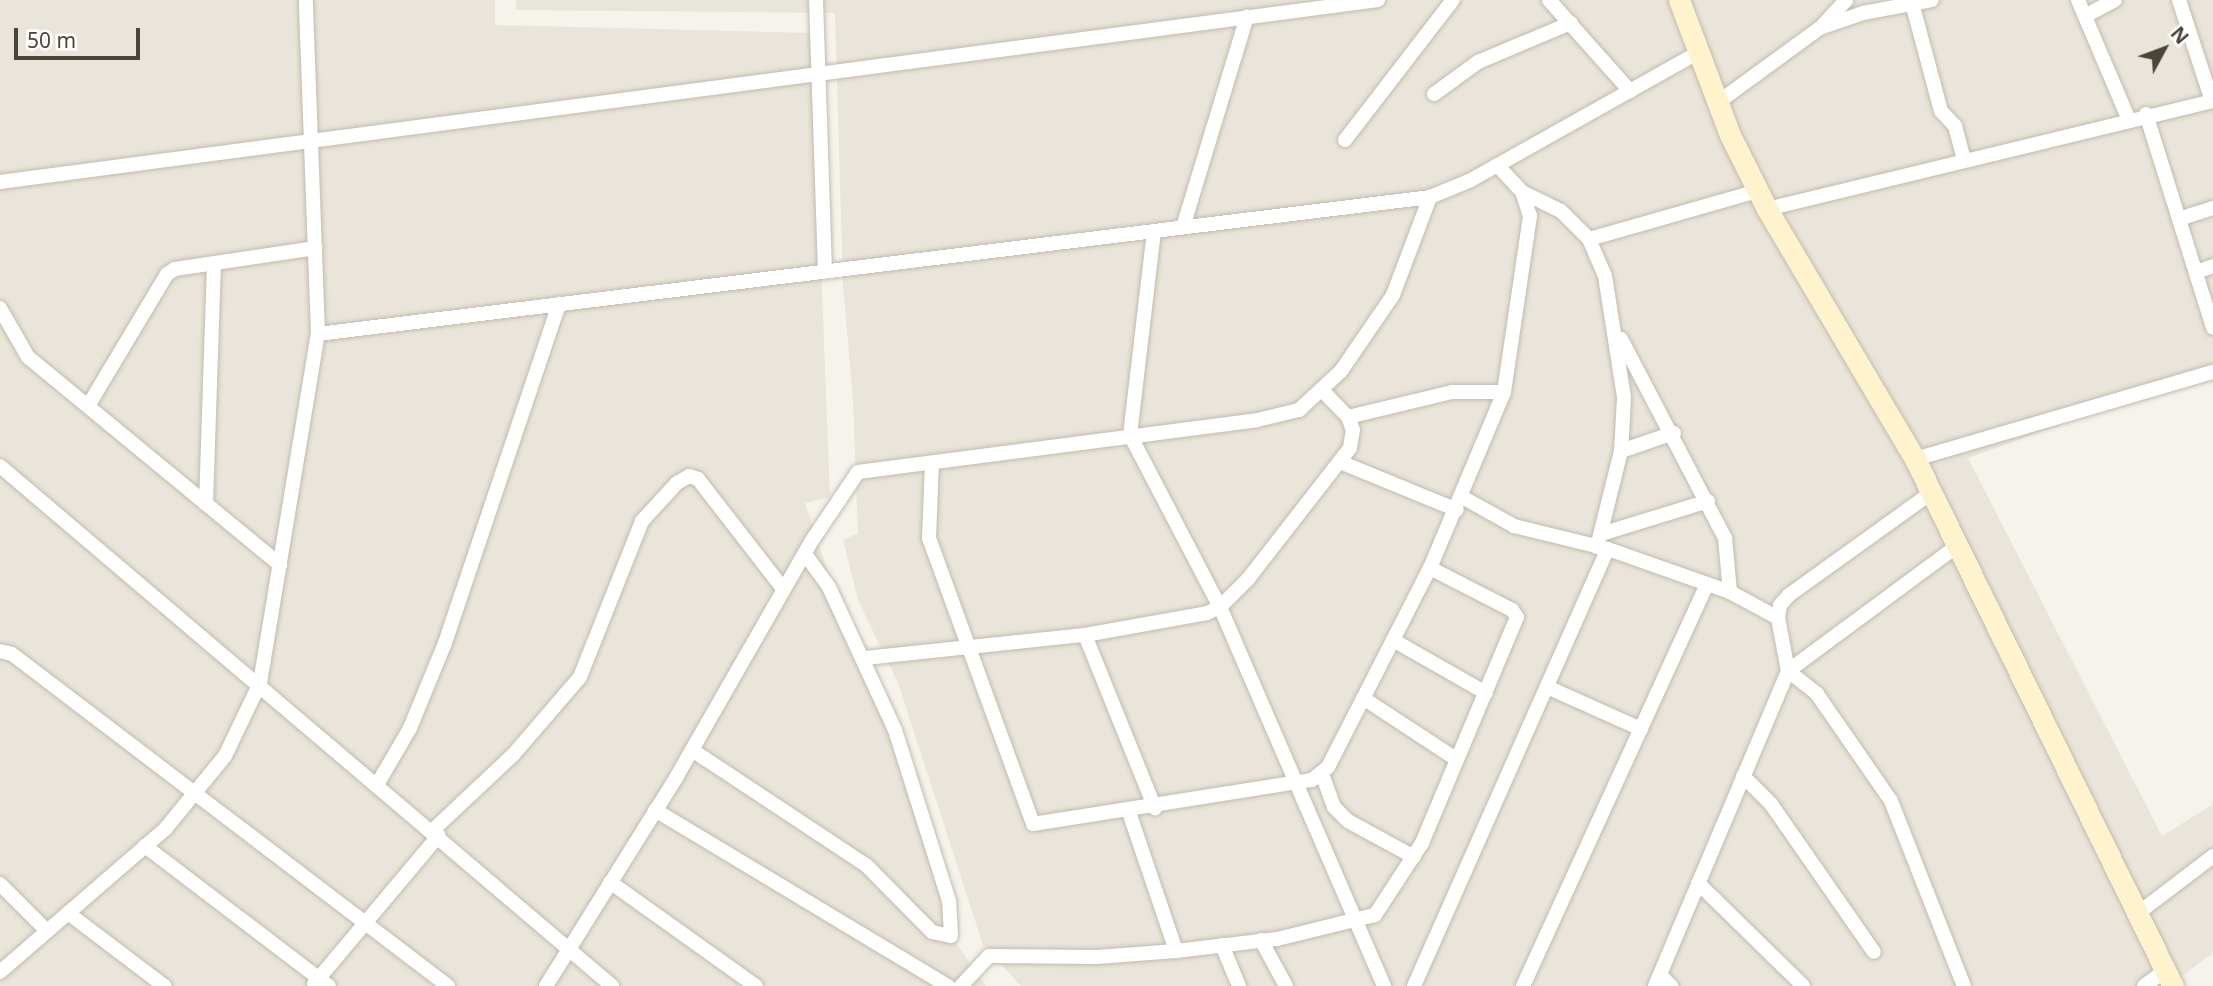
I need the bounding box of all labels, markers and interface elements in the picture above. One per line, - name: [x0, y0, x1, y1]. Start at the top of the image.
- scale bar: [18, 14, 144, 58]
- north arrow: [2129, 14, 2199, 84]
- text: N: [2165, 21, 2195, 50]
- text: 50 m: [27, 26, 76, 54]

